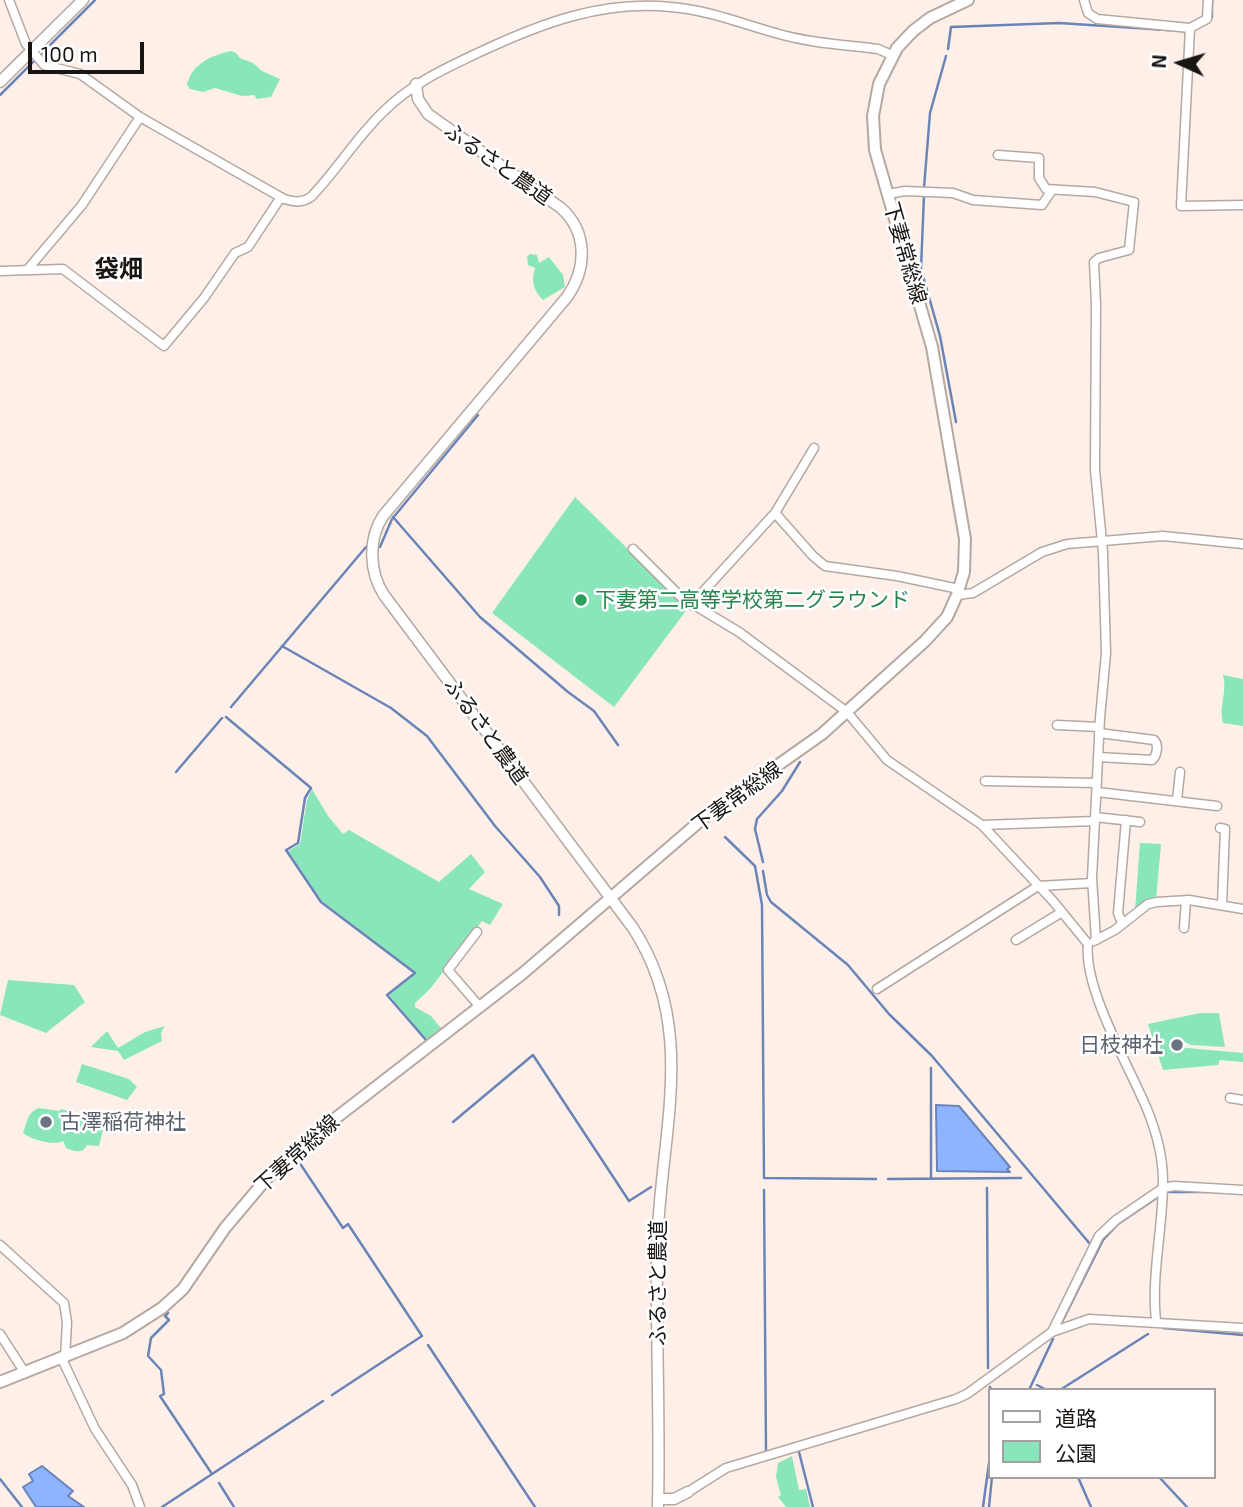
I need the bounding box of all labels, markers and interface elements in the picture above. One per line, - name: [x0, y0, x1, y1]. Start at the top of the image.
- scale bar: [32, 28, 147, 72]
- north arrow: [1145, 28, 1215, 98]
- text: 100 m: [41, 41, 98, 66]
- text: N: [1147, 54, 1171, 69]
- street label: ふるさと農道: [439, 118, 557, 210]
- street label: 下妻常総線: [878, 199, 932, 307]
- district label: 袋畑: [95, 255, 143, 283]
- place label: 下妻第二高等学校第二グラウンド: [595, 587, 910, 613]
- marker: 下妻第二高等学校第二グラウンド: [573, 592, 589, 608]
- street label: ふるさと農道: [439, 673, 533, 789]
- street label: 下妻常総線: [687, 756, 787, 838]
- place label: 日枝神社: [1079, 1032, 1163, 1058]
- marker: 日枝神社: [1169, 1037, 1185, 1053]
- place label: 古澤稲荷神社: [60, 1109, 186, 1135]
- street label: 下妻常総線: [250, 1110, 344, 1198]
- marker: 古澤稲荷神社: [38, 1114, 54, 1130]
- street label: ふるさと農道: [645, 1220, 671, 1346]
- legend: [988, 1388, 1215, 1479]
- text: 道路: [1055, 1405, 1097, 1430]
- text: 公園: [1055, 1440, 1097, 1465]

